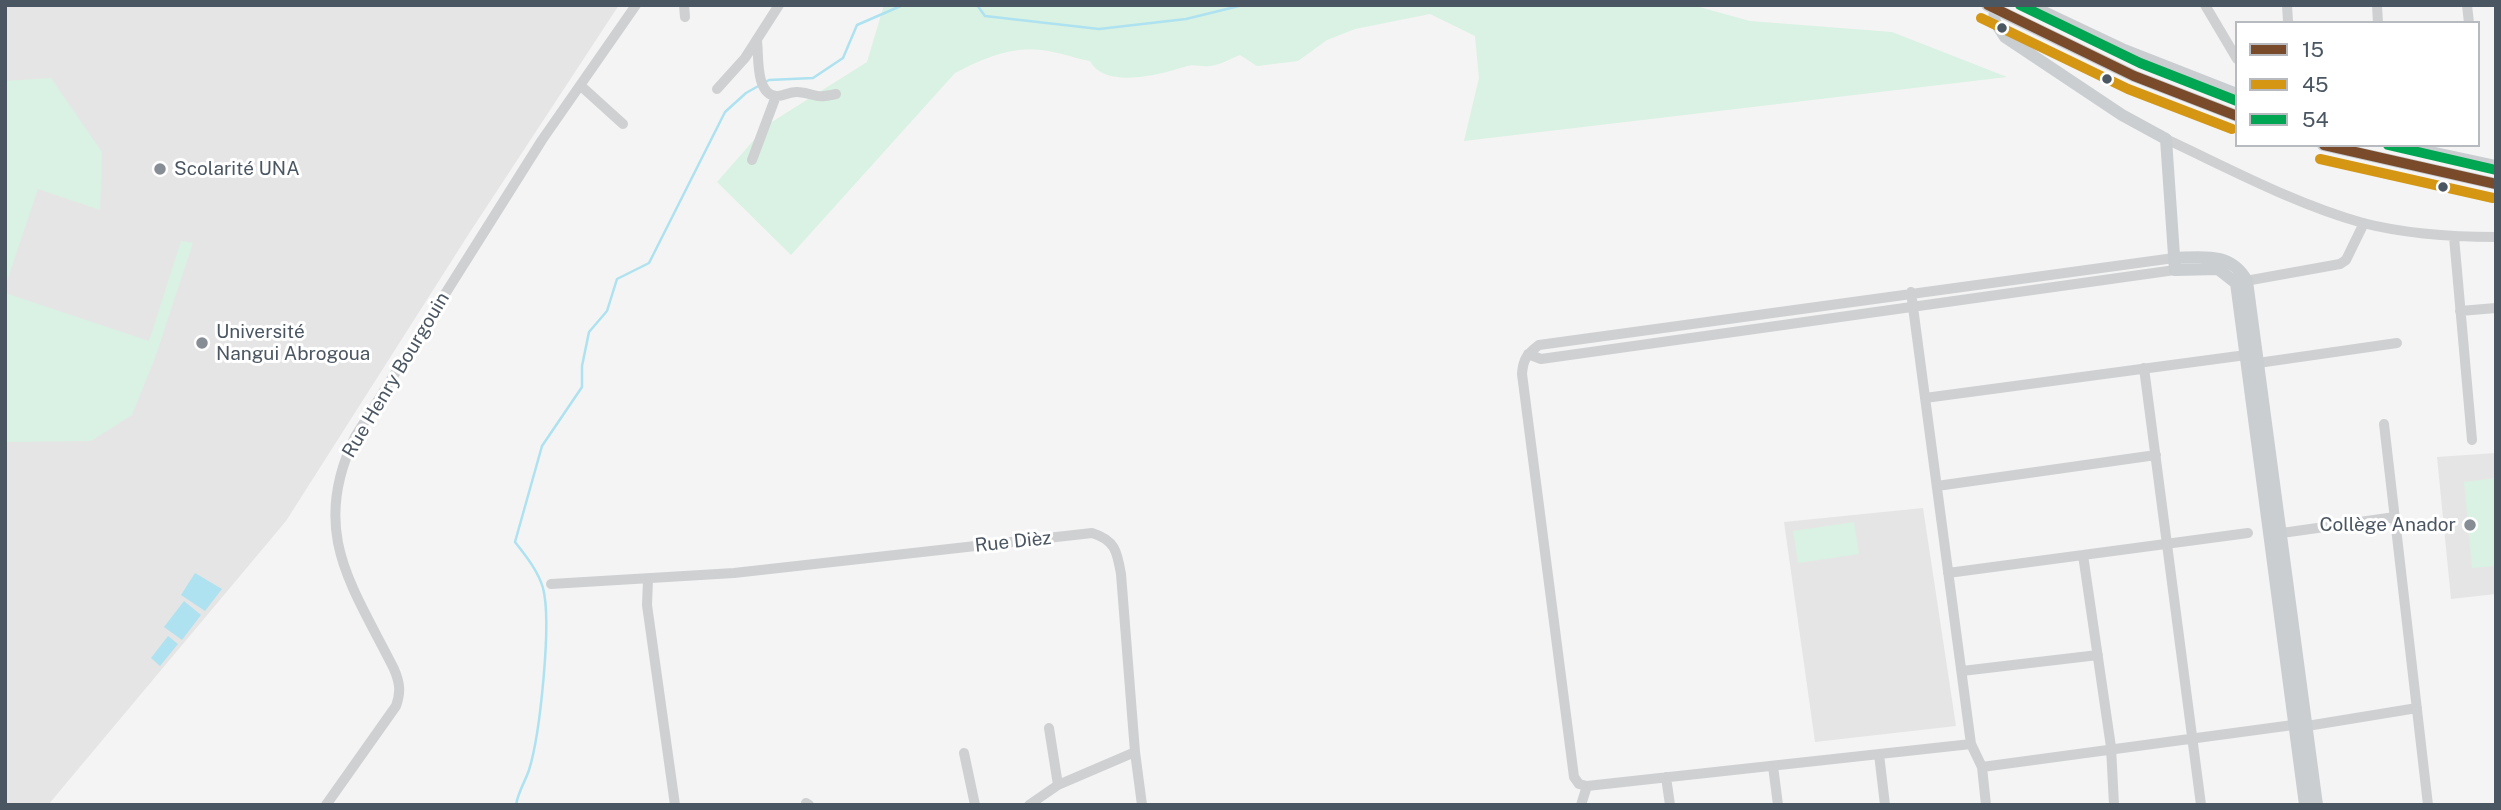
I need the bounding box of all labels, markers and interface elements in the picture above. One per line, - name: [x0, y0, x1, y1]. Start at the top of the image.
- unlabelled marker: [1995, 21, 2009, 35]
- legend: [2235, 21, 2480, 147]
- text: 15: [2302, 37, 2324, 62]
- unlabelled marker: [2100, 72, 2114, 86]
- text: 45: [2302, 72, 2328, 97]
- text: 54: [2302, 107, 2329, 132]
- place label: Scolarité UNA: [174, 158, 300, 180]
- marker: Scolarité UNA: [152, 161, 168, 177]
- unlabelled marker: [2436, 180, 2450, 194]
- street label: Rue Henry Bourgouin: [338, 288, 454, 462]
- place label: Université Nangui Abrogoua: [216, 321, 370, 365]
- marker: Université Nangui Abrogoua: [194, 335, 210, 351]
- place label: Collège Anador: [2319, 514, 2456, 536]
- marker: Collège Anador: [2462, 517, 2478, 533]
- street label: Rue Dièz: [974, 527, 1052, 557]

